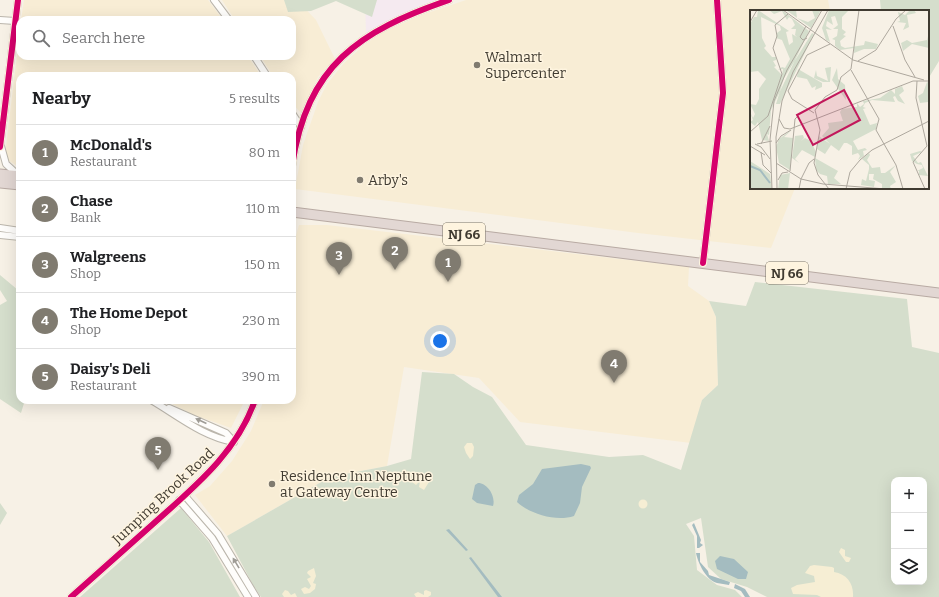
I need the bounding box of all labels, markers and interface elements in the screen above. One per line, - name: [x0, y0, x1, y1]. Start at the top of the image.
- inset map: [750, 10, 929, 189]
- search box: [16, 16, 296, 60]
- icon: search: [30, 27, 52, 49]
- text: Search here: [62, 29, 145, 47]
- place label: Walmart Supercenter: [485, 49, 566, 82]
- marker: Walmart Supercenter: [472, 60, 482, 70]
- text: Nearby: [32, 88, 91, 109]
- text: 5 results: [229, 91, 280, 106]
- text: McDonald's: [70, 136, 152, 154]
- text: 1: [42, 145, 48, 160]
- text: 80 m: [249, 145, 280, 160]
- text: Restaurant: [70, 154, 137, 169]
- place label: Arby's: [368, 172, 408, 189]
- marker: Arby's: [355, 175, 365, 185]
- text: Chase: [70, 192, 113, 210]
- text: 2: [41, 201, 49, 216]
- text: 110 m: [246, 201, 280, 216]
- text: Bank: [70, 210, 101, 225]
- road number: NJ 66: [443, 223, 485, 245]
- pin: 2: [382, 237, 408, 270]
- pin: 3: [326, 242, 352, 275]
- text: Walgreens: [70, 248, 146, 266]
- pin: 1: [435, 249, 461, 282]
- text: 3: [41, 257, 49, 272]
- text: 150 m: [244, 257, 280, 272]
- road number: NJ 66: [766, 262, 808, 284]
- text: Shop: [70, 266, 101, 281]
- text: The Home Depot: [70, 304, 188, 322]
- text: 4: [41, 313, 49, 328]
- text: 230 m: [242, 313, 280, 328]
- text: Shop: [70, 322, 101, 337]
- your location: [430, 331, 450, 351]
- pin: 4: [601, 350, 627, 383]
- text: Daisy's Deli: [70, 360, 150, 378]
- text: 5: [41, 369, 49, 384]
- text: 390 m: [242, 369, 280, 384]
- text: Restaurant: [70, 378, 137, 393]
- one-way arrow: [196, 418, 207, 424]
- pin: 5: [145, 437, 171, 470]
- street label: Jumping Brook Road: [108, 445, 218, 549]
- place label: Residence Inn Neptune at Gateway Centre: [280, 468, 432, 501]
- map controls: [891, 477, 927, 585]
- button: +: [891, 477, 927, 513]
- marker: Residence Inn Neptune at Gateway Centre: [267, 479, 277, 489]
- button: −: [891, 513, 927, 549]
- button: layers: [891, 549, 927, 585]
- one-way arrow: [232, 557, 239, 569]

